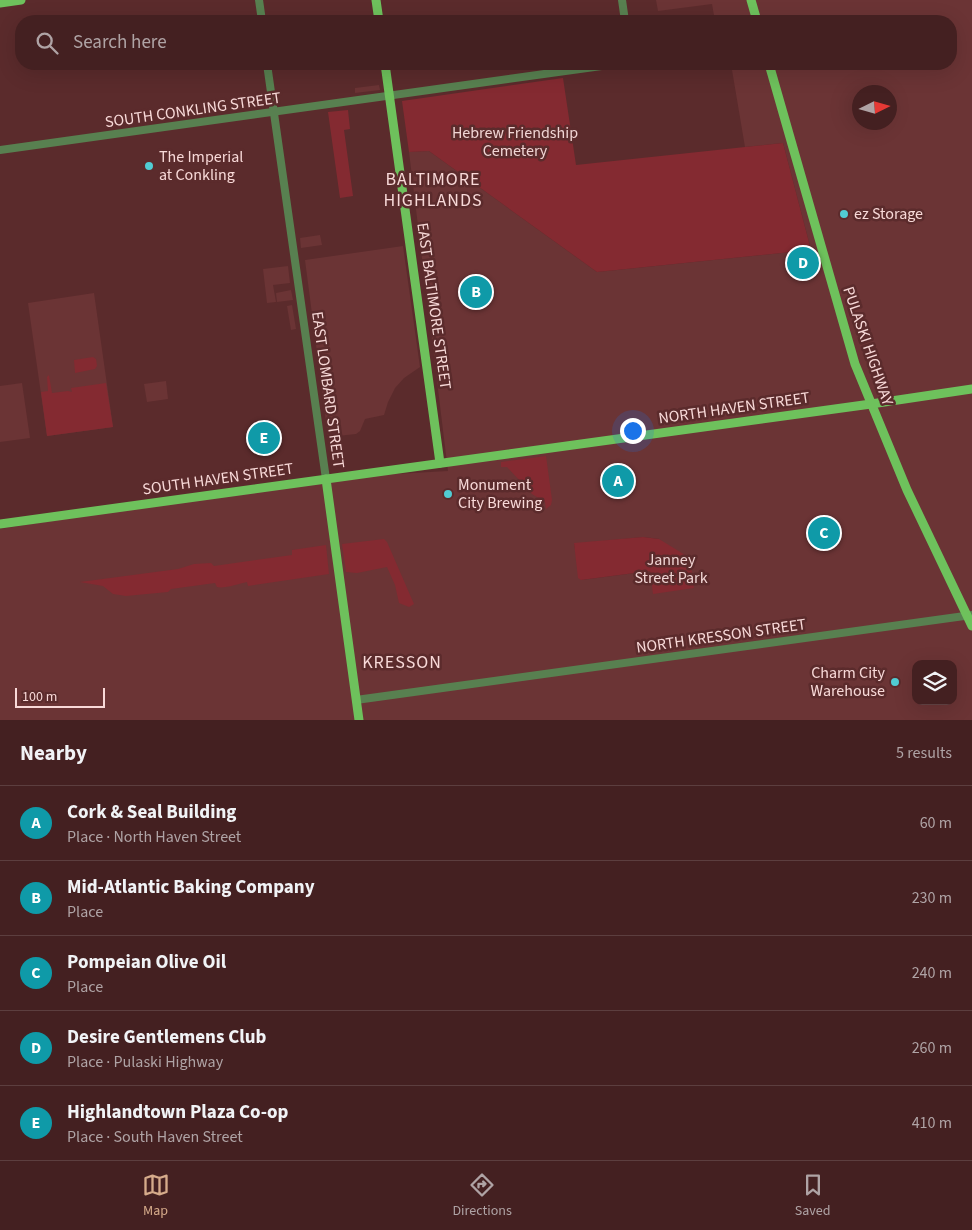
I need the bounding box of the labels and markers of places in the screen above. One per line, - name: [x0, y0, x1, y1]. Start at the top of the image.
- place label: The Imperial at Conkling: [159, 146, 243, 186]
- marker: The Imperial at Conkling: [143, 160, 155, 172]
- place label: ez Storage: [854, 203, 923, 225]
- marker: ez Storage: [838, 208, 850, 220]
- pin: D: [787, 244, 819, 282]
- pin: B: [460, 273, 492, 311]
- pin: E: [248, 419, 280, 457]
- pin: A: [602, 462, 634, 500]
- place label: Monument City Brewing: [458, 474, 542, 514]
- marker: Monument City Brewing: [442, 488, 454, 500]
- pin: C: [808, 514, 840, 552]
- place label: Charm City Warehouse: [811, 662, 886, 702]
- marker: Charm City Warehouse: [889, 676, 901, 688]

